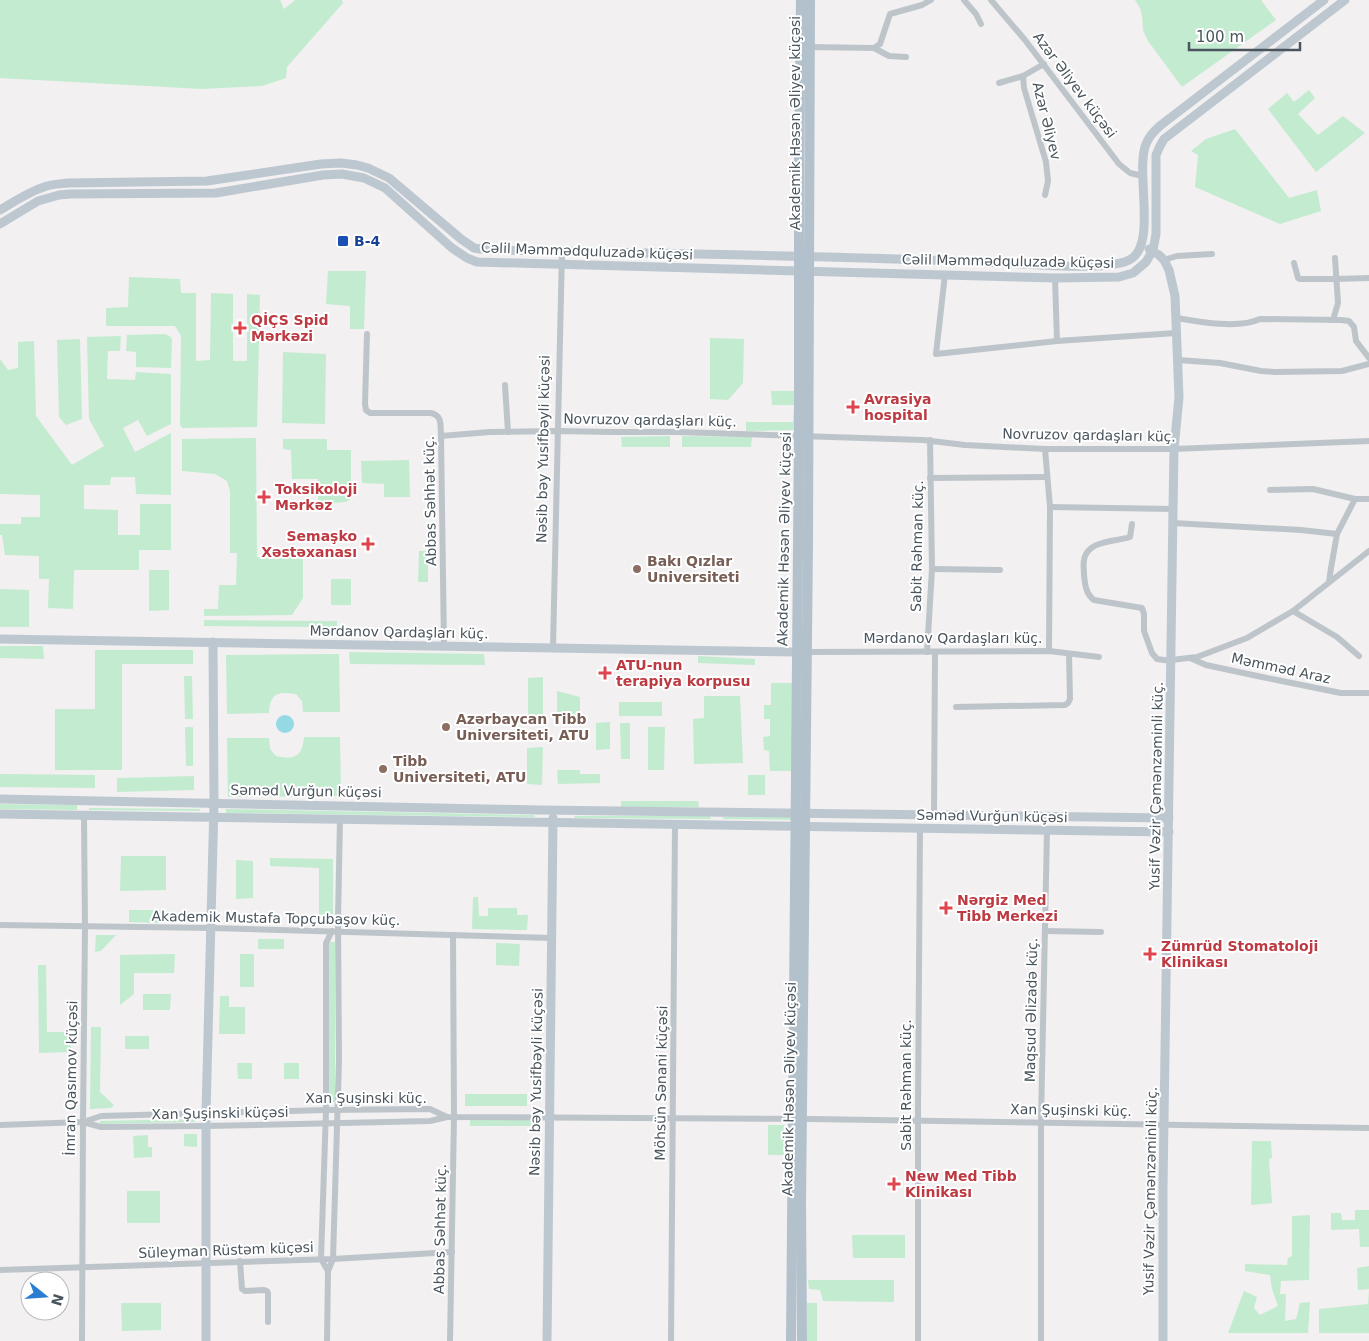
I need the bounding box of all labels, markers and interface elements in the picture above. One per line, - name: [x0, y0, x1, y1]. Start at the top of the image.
- street label: Akademik Həsən Əliyev küçəsi: [787, 16, 803, 230]
- scale bar: [1189, 20, 1300, 52]
- text: 100 m: [1196, 28, 1244, 46]
- street label: Azər Əliyev küçəsi: [1030, 29, 1120, 141]
- street label: Azər Əliyev: [1029, 80, 1065, 162]
- place label: B-4: [354, 233, 380, 249]
- marker: B-4: [336, 234, 350, 248]
- street label: Cəlil Məmmədquluzadə küçəsi: [481, 239, 693, 263]
- street label: Cəlil Məmmədquluzadə küçəsi: [902, 251, 1114, 271]
- place label: QİÇS Spid Mərkəzi: [251, 312, 329, 344]
- marker: QİÇS Spid Mərkəzi: [233, 321, 247, 335]
- street label: Nəsib bəy Yusifbəyli küçəsi: [533, 355, 553, 543]
- place label: Avrasiya hospital: [864, 391, 932, 423]
- marker: Avrasiya hospital: [846, 400, 860, 414]
- street label: Novruzov qardaşları küç.: [563, 410, 737, 430]
- street label: Novruzov qardaşları küç.: [1002, 425, 1176, 445]
- street label: Akademik Həsən Əliyev küçəsi: [774, 432, 794, 646]
- street label: Abbas Səhhət küç.: [421, 436, 439, 566]
- street label: Sabit Rəhman küç.: [908, 480, 926, 612]
- place label: Toksikoloji Mərkəz: [275, 481, 357, 513]
- marker: Toksikoloji Mərkəz: [257, 490, 271, 504]
- place label: Semaşko Xəstəxanası: [261, 528, 357, 560]
- marker: Semaşko Xəstəxanası: [361, 537, 375, 551]
- place label: Bakı Qızlar Universiteti: [647, 553, 739, 585]
- marker: Bakı Qızlar Universiteti: [631, 563, 643, 575]
- street label: Mərdanov Qardaşları küç.: [309, 622, 489, 642]
- street label: Mərdanov Qardaşları küç.: [864, 630, 1042, 646]
- street label: Məmməd Araz: [1230, 650, 1332, 686]
- place label: ATU-nun terapiya korpusu: [616, 657, 751, 689]
- marker: ATU-nun terapiya korpusu: [598, 666, 612, 680]
- street label: Yusif Vəzir Çəmənzəminli küç.: [1146, 681, 1166, 892]
- place label: Azərbaycan Tibb Universiteti, ATU: [456, 711, 589, 743]
- marker: Azərbaycan Tibb Universiteti, ATU: [440, 721, 452, 733]
- place label: Tibb Universiteti, ATU: [393, 753, 526, 785]
- marker: Tibb Universiteti, ATU: [377, 763, 389, 775]
- street label: Səməd Vurğun küçəsi: [230, 782, 382, 800]
- street label: Səməd Vurğun küçəsi: [916, 807, 1068, 825]
- place label: Nərgiz Med Tibb Merkezi: [957, 892, 1058, 924]
- marker: Nərgiz Med Tibb Merkezi: [939, 901, 953, 915]
- street label: Akademik Mustafa Topçubaşov küç.: [151, 908, 401, 928]
- street label: Maqsud Əlizadə küç.: [1022, 938, 1040, 1082]
- place label: Zümrüd Stomatoloji Klinikası: [1161, 938, 1318, 970]
- marker: Zümrüd Stomatoloji Klinikası: [1143, 947, 1157, 961]
- street label: Akademik Həsən Əliyev küçəsi: [779, 982, 799, 1196]
- street label: Nəsib bəy Yusifbəyli küçəsi: [526, 988, 546, 1176]
- street label: İmran Qasımov küçəsi: [61, 1000, 80, 1156]
- street label: Möhsün Sənani küçəsi: [652, 1005, 670, 1161]
- street label: Sabit Rəhman küç.: [898, 1019, 914, 1151]
- street label: Yusif Vəzir Çəmənzəminli küç.: [1140, 1086, 1160, 1297]
- street label: Xan Şuşinski küç.: [305, 1090, 427, 1106]
- street label: Xan Şuşinski küç.: [1010, 1101, 1132, 1119]
- street label: Xan Şuşinski küçəsi: [151, 1104, 289, 1122]
- street label: Abbas Səhhət küç.: [431, 1164, 449, 1294]
- place label: New Med Tibb Klinikası: [905, 1168, 1017, 1200]
- marker: New Med Tibb Klinikası: [887, 1177, 901, 1191]
- street label: Süleyman Rüstəm küçəsi: [138, 1239, 314, 1261]
- north arrow: [20, 1271, 70, 1321]
- text: N: [48, 1292, 67, 1308]

